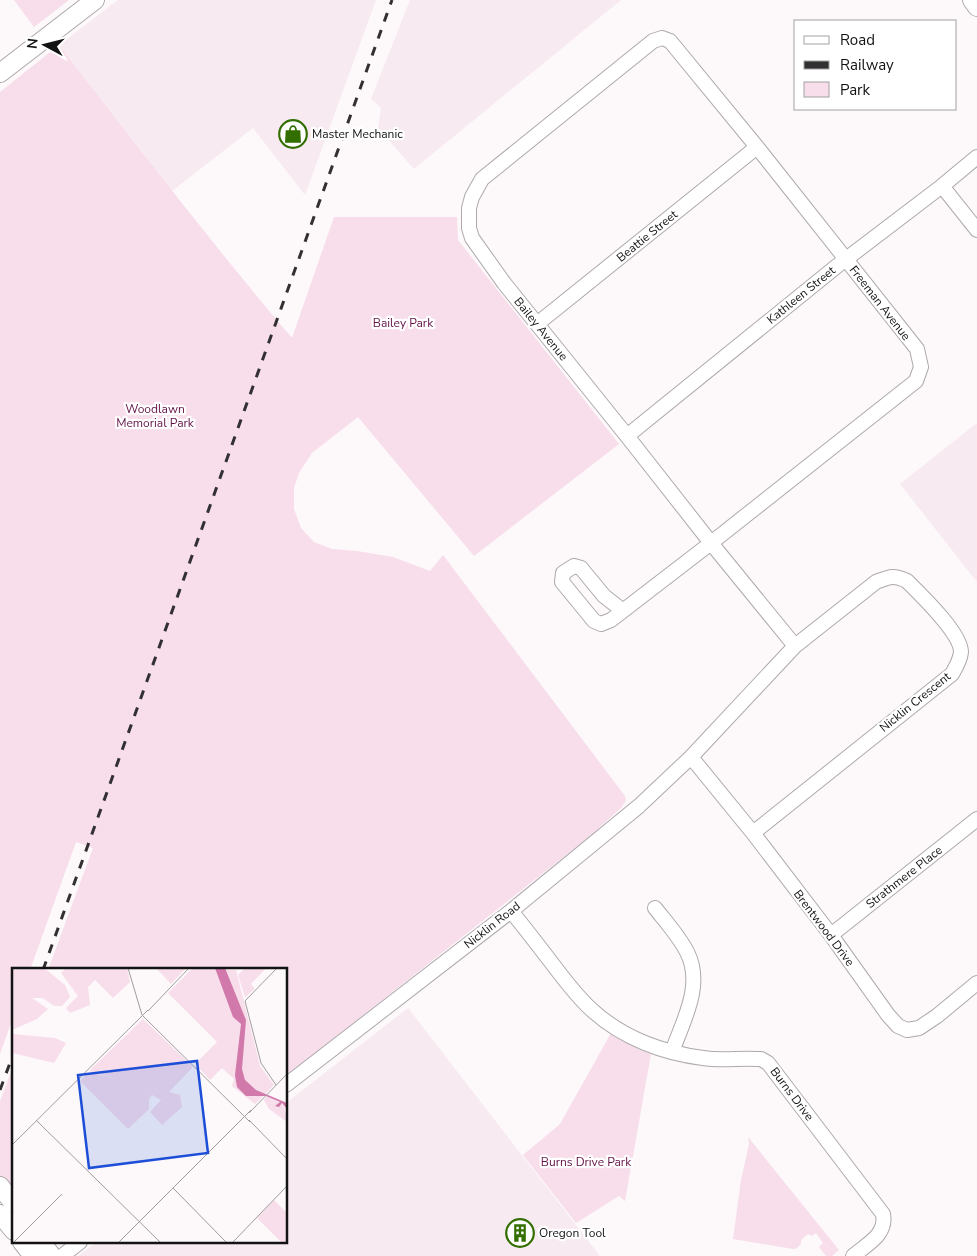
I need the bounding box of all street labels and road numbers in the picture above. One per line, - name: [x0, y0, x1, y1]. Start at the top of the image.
- street label: Beattie Street: [613, 206, 681, 266]
- street label: Kathleen Street: [763, 262, 839, 328]
- street label: Freeman Avenue: [846, 262, 914, 344]
- street label: Bailey Avenue: [511, 294, 571, 364]
- street label: Nicklin Crescent: [876, 668, 954, 736]
- street label: Strathmere Place: [862, 842, 946, 912]
- street label: Brentwood Drive: [790, 887, 858, 969]
- street label: Nicklin Road: [461, 898, 523, 952]
- street label: Burns Drive: [767, 1064, 817, 1124]

